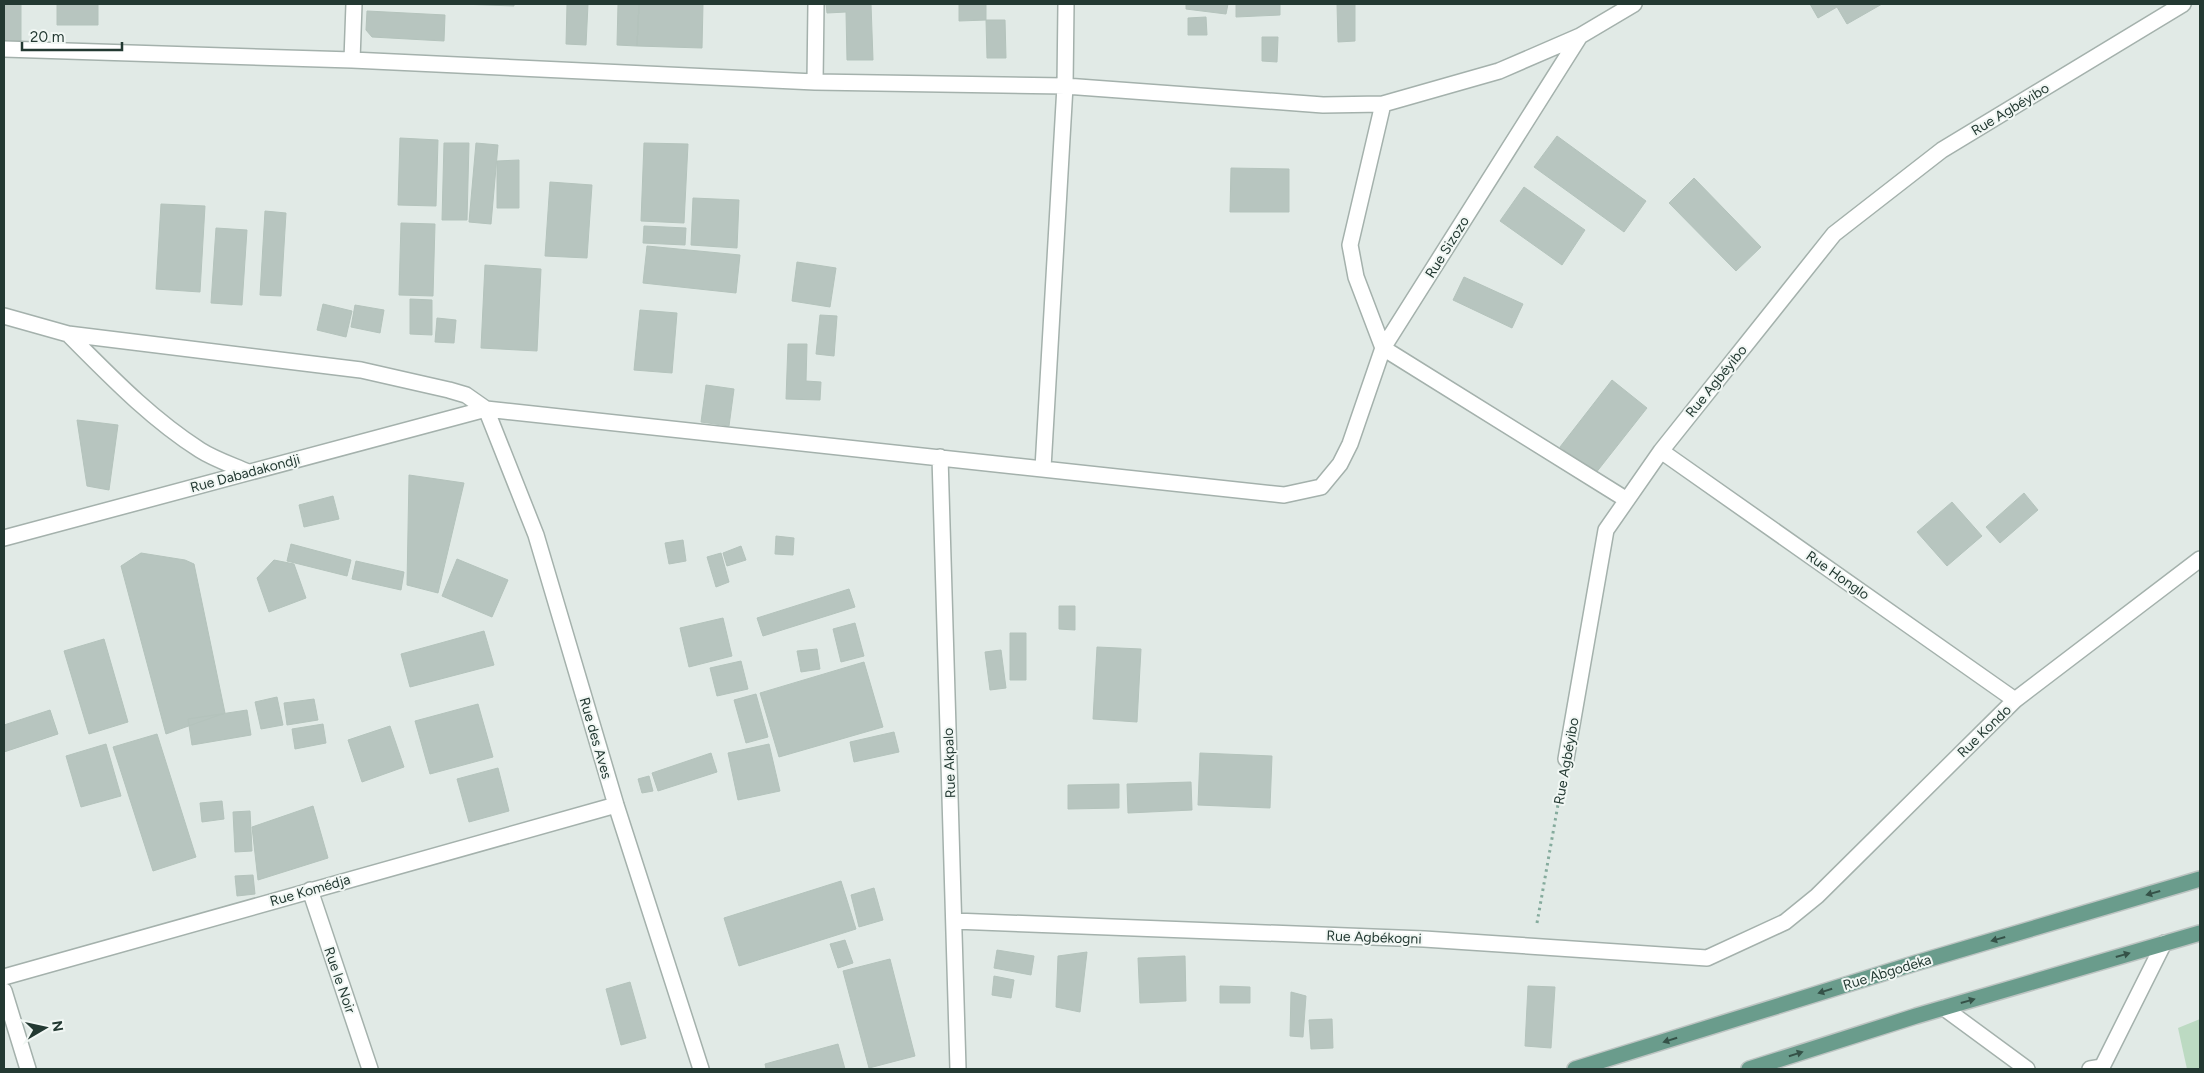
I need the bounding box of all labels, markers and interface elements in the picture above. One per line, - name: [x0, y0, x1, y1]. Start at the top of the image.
- scale bar: [22, 20, 122, 52]
- text: 20 m: [30, 28, 64, 46]
- street label: Rue Agbéyibo: [1968, 80, 2052, 139]
- street label: Rue Sizozo: [1422, 213, 1473, 281]
- street label: Rue Agbéyibo: [1682, 342, 1751, 421]
- street label: Rue Dabadakondji: [188, 451, 302, 496]
- street label: Rue Honglo: [1803, 547, 1873, 603]
- street label: Rue des Aves: [576, 695, 615, 781]
- street label: Rue Kondo: [1954, 702, 2015, 761]
- street label: Rue Agbéyibo: [1550, 716, 1582, 806]
- street label: Rue Akpalo: [940, 727, 959, 799]
- street label: Rue Komédja: [268, 871, 352, 910]
- one-way arrow: [2146, 889, 2161, 897]
- street label: Rue Agbékogni: [1326, 927, 1422, 948]
- one-way arrow: [1990, 935, 2005, 943]
- street label: Rue le Noir: [320, 945, 359, 1016]
- street label: Rue Abgodeka: [1841, 951, 1933, 994]
- one-way arrow: [2116, 951, 2131, 959]
- one-way arrow: [1818, 988, 1833, 995]
- one-way arrow: [1960, 996, 1975, 1004]
- north arrow: [20, 1003, 70, 1053]
- text: N: [48, 1019, 67, 1033]
- one-way arrow: [1663, 1036, 1678, 1044]
- one-way arrow: [1788, 1050, 1803, 1058]

